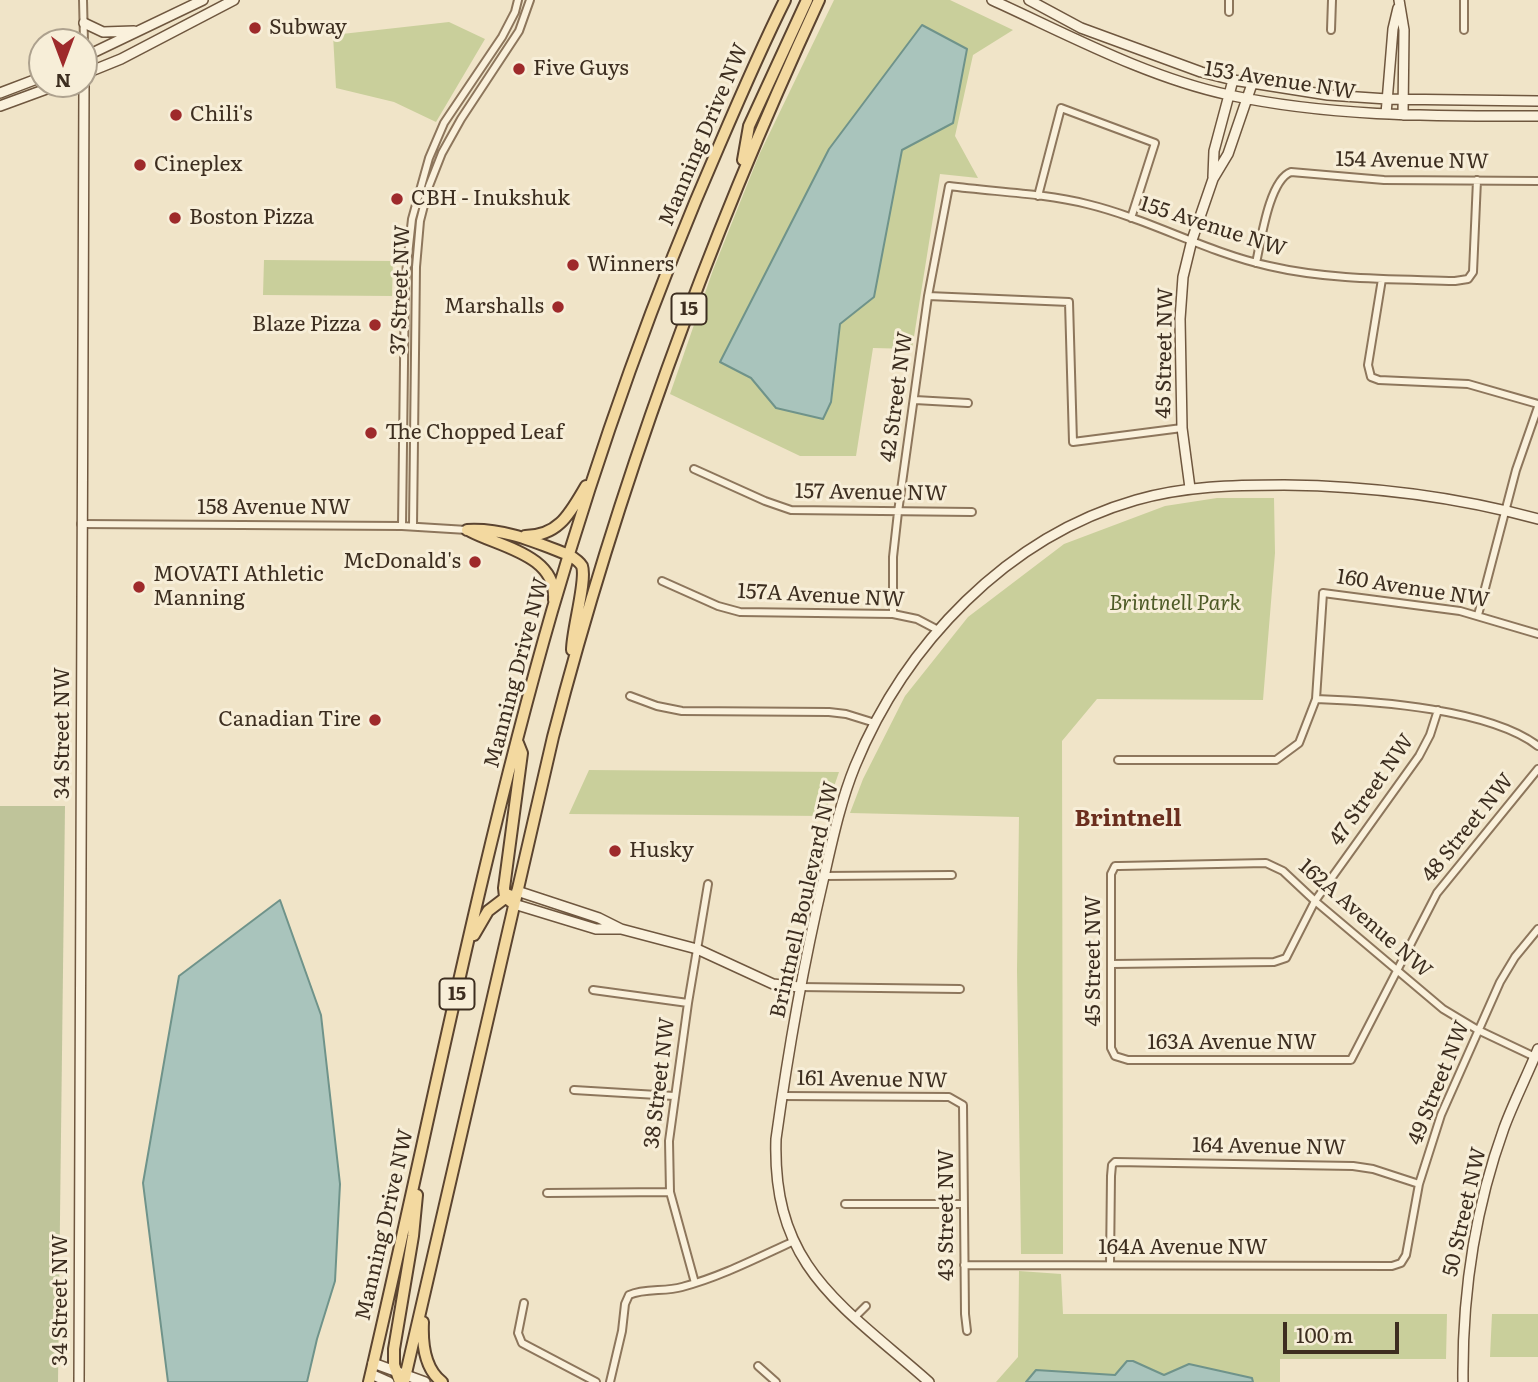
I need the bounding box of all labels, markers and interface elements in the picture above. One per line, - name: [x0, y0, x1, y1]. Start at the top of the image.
- place label: Subway: [269, 15, 347, 41]
- marker: Subway: [247, 20, 263, 36]
- north arrow: [28, 28, 98, 98]
- street label: Manning Drive NW: [654, 40, 754, 230]
- place label: Five Guys: [533, 56, 629, 82]
- street label: 153 Avenue NW: [1202, 57, 1358, 105]
- marker: Five Guys: [511, 61, 527, 77]
- text: N: [55, 68, 71, 96]
- place label: Chili's: [190, 102, 253, 128]
- marker: Chili's: [168, 107, 184, 123]
- street label: 154 Avenue NW: [1335, 147, 1489, 175]
- place label: Cineplex: [154, 152, 242, 178]
- marker: Cineplex: [132, 157, 148, 173]
- place label: CBH - Inukshuk: [411, 186, 570, 212]
- marker: CBH - Inukshuk: [389, 191, 405, 207]
- street label: 155 Avenue NW: [1137, 191, 1289, 263]
- place label: Boston Pizza: [189, 205, 314, 231]
- marker: Boston Pizza: [167, 210, 183, 226]
- street label: 37 Street NW: [386, 224, 416, 356]
- place label: Winners: [587, 252, 674, 278]
- marker: Winners: [565, 257, 581, 273]
- street label: 45 Street NW: [1151, 287, 1179, 419]
- place label: Marshalls: [444, 294, 544, 320]
- road number: 15: [672, 294, 706, 324]
- marker: Marshalls: [550, 299, 566, 315]
- place label: Blaze Pizza: [252, 312, 361, 338]
- marker: Blaze Pizza: [367, 317, 383, 333]
- street label: 42 Street NW: [875, 330, 919, 464]
- place label: The Chopped Leaf: [385, 420, 564, 446]
- marker: The Chopped Leaf: [363, 425, 379, 441]
- street label: 157 Avenue NW: [795, 479, 947, 507]
- street label: 158 Avenue NW: [197, 495, 351, 521]
- place label: McDonald's: [343, 549, 461, 575]
- marker: McDonald's: [467, 554, 483, 570]
- place label: MOVATI Athletic Manning: [153, 562, 324, 612]
- street label: 160 Avenue NW: [1335, 564, 1491, 614]
- street label: Manning Drive NW: [479, 575, 555, 771]
- marker: MOVATI Athletic Manning: [131, 579, 147, 595]
- street label: 157A Avenue NW: [737, 579, 905, 613]
- park label: Brintnell Park: [1109, 591, 1241, 617]
- street label: 34 Street NW: [50, 667, 76, 799]
- place label: Canadian Tire: [218, 707, 361, 733]
- marker: Canadian Tire: [367, 712, 383, 728]
- street label: 47 Street NW: [1324, 729, 1420, 851]
- street label: 48 Street NW: [1417, 769, 1519, 887]
- street label: Brintnell Boulevard NW: [766, 779, 844, 1021]
- district label: Brintnell: [1074, 805, 1182, 833]
- place label: Husky: [629, 838, 694, 864]
- marker: Husky: [607, 843, 623, 859]
- street label: 162A Avenue NW: [1293, 854, 1437, 984]
- street label: 45 Street NW: [1081, 895, 1107, 1027]
- road number: 15: [440, 978, 475, 1010]
- street label: 38 Street NW: [639, 1016, 681, 1150]
- street label: 49 Street NW: [1403, 1017, 1475, 1149]
- street label: 163A Avenue NW: [1147, 1030, 1317, 1056]
- street label: 161 Avenue NW: [796, 1066, 948, 1094]
- street label: Manning Drive NW: [351, 1127, 419, 1323]
- street label: 164 Avenue NW: [1192, 1133, 1346, 1161]
- street label: 50 Street NW: [1438, 1145, 1492, 1279]
- street label: 43 Street NW: [934, 1149, 960, 1281]
- street label: 34 Street NW: [48, 1234, 74, 1366]
- street label: 164A Avenue NW: [1098, 1235, 1268, 1261]
- scale bar: [1286, 1308, 1402, 1352]
- text: 100 m: [1296, 1318, 1353, 1349]

